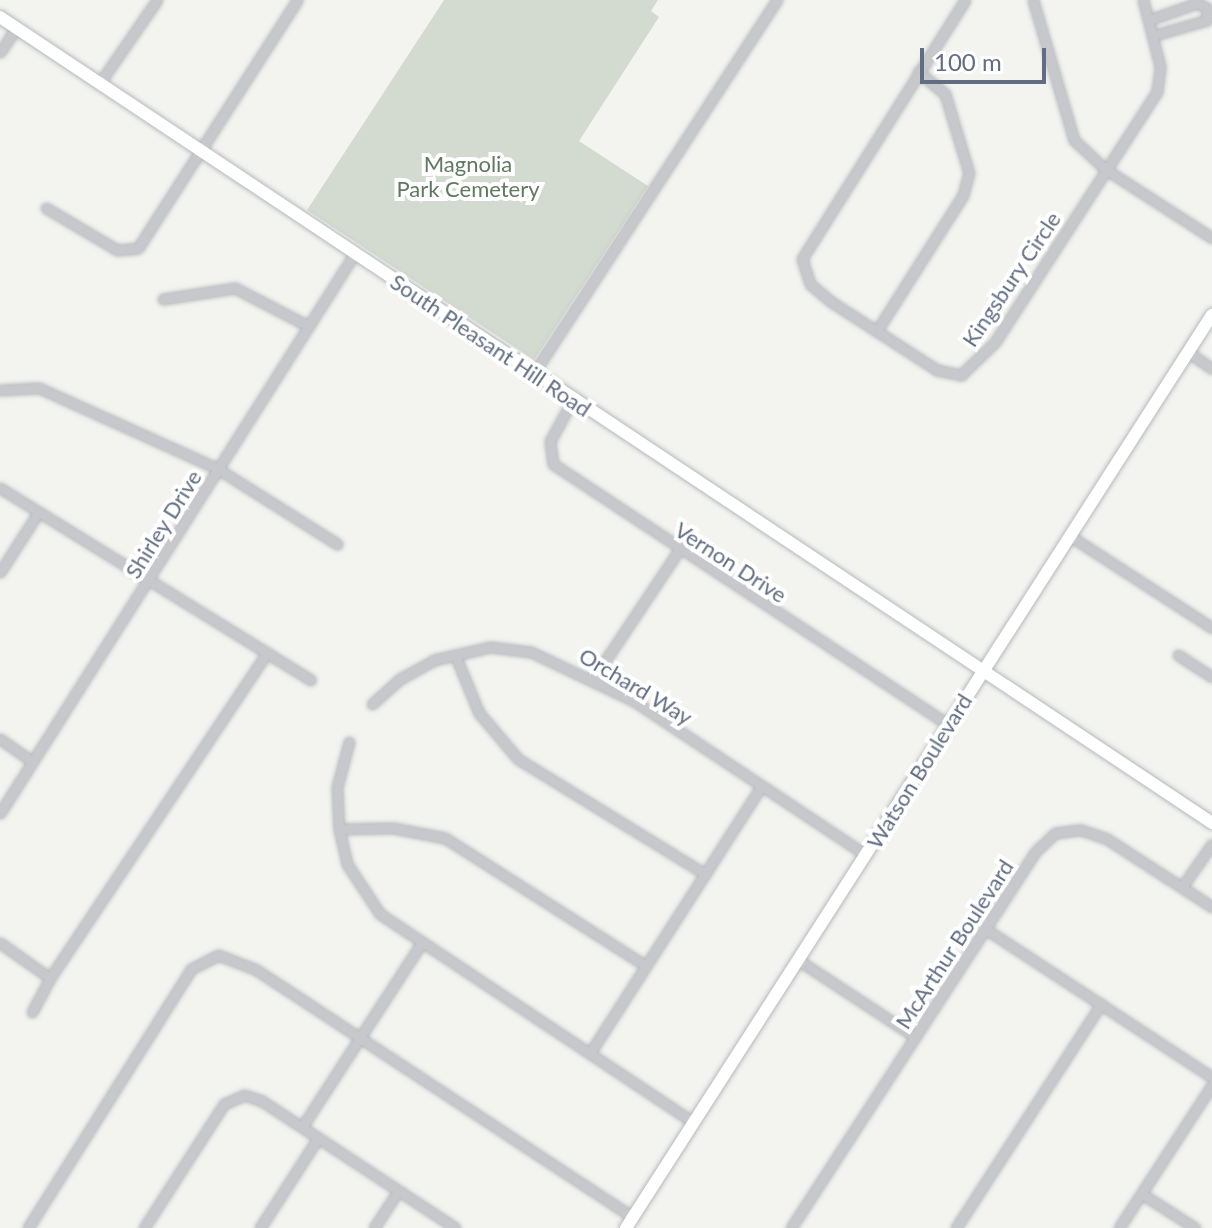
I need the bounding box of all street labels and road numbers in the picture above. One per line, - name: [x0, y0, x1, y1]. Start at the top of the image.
- street label: Kingsbury Circle: [956, 206, 1066, 352]
- street label: South Pleasant Hill Road: [386, 268, 596, 422]
- street label: Shirley Drive: [119, 465, 207, 583]
- street label: Vernon Drive: [670, 516, 792, 608]
- street label: Orchard Way: [574, 642, 698, 730]
- street label: Watson Boulevard: [861, 689, 977, 853]
- street label: McArthur Boulevard: [889, 854, 1019, 1034]

